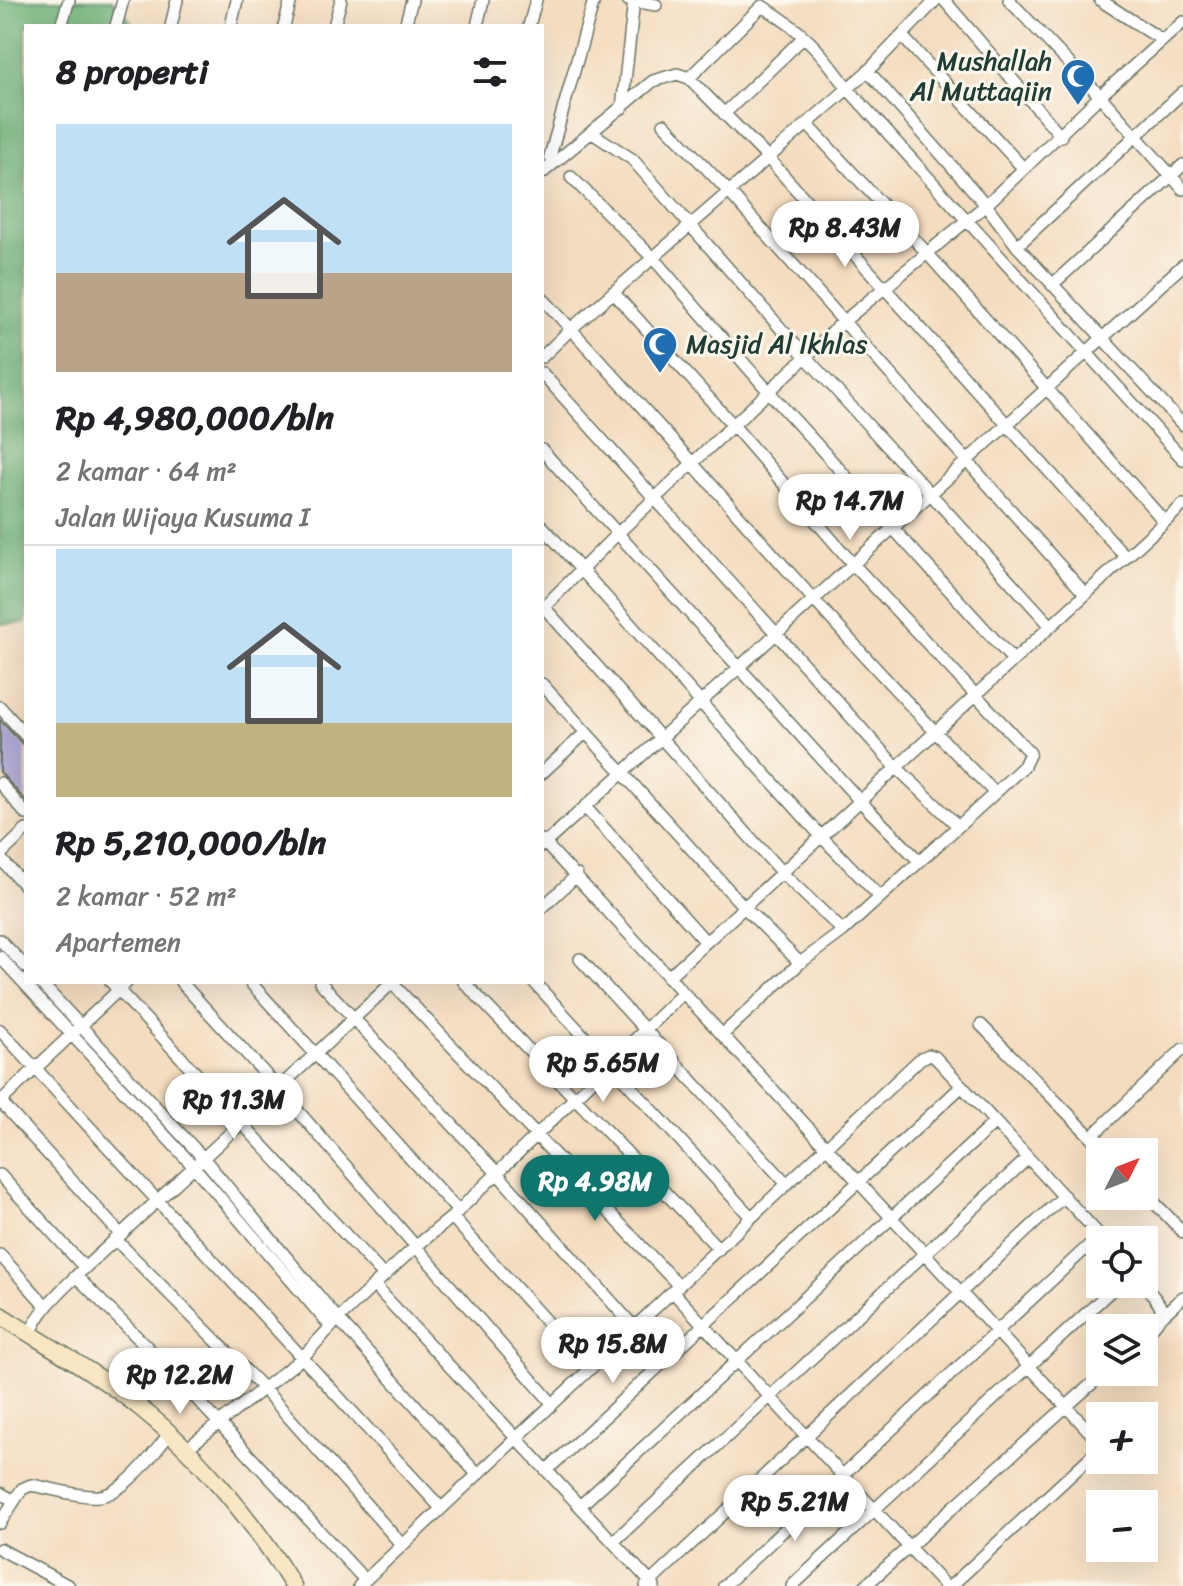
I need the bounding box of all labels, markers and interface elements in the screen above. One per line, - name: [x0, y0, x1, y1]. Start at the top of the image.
- place label: Mushallah Al Muttaqiin: [909, 38, 1052, 114]
- text: 8 properti: [56, 42, 208, 102]
- icon: filters: [468, 50, 512, 94]
- mosque icon: Mushallah Al Muttaqiin: [1059, 57, 1097, 107]
- icon: home: [212, 176, 356, 320]
- pin: Rp 8.43M: [762, 201, 928, 269]
- text: Rp 8.43M: [789, 204, 901, 250]
- place label: Masjid Al Ikhlas: [686, 321, 867, 367]
- mosque icon: Masjid Al Ikhlas: [641, 325, 679, 375]
- text: Rp 4,980,000/bln: [56, 388, 334, 448]
- text: 2 kamar · 64 m²: [56, 448, 237, 494]
- pin: Rp 14.7M: [767, 474, 933, 542]
- text: Rp 14.7M: [796, 477, 904, 523]
- text: Jalan Wijaya Kusuma I: [56, 494, 310, 540]
- icon: home: [212, 601, 356, 745]
- text: Rp 5,210,000/bln: [56, 813, 326, 873]
- text: 2 kamar · 52 m²: [56, 873, 237, 919]
- text: Apartemen: [56, 919, 181, 965]
- pin: Rp 5.65M: [520, 1036, 686, 1104]
- text: Rp 5.65M: [547, 1039, 659, 1085]
- pin: Rp 11.3M: [151, 1073, 317, 1141]
- text: Rp 11.3M: [183, 1076, 285, 1122]
- north arrow: [1086, 1138, 1158, 1210]
- map controls: [1086, 1138, 1158, 1562]
- pin: Rp 4.98M: [512, 1155, 678, 1223]
- text: Rp 4.98M: [538, 1158, 652, 1204]
- button: locate: [1086, 1226, 1158, 1298]
- button: layers: [1086, 1314, 1158, 1386]
- pin: Rp 15.8M: [530, 1317, 696, 1385]
- text: Rp 15.8M: [559, 1320, 667, 1366]
- pin: Rp 12.2M: [97, 1348, 263, 1416]
- text: Rp 12.2M: [127, 1351, 233, 1397]
- button: +: [1086, 1402, 1158, 1474]
- pin: Rp 5.21M: [712, 1475, 878, 1543]
- text: Rp 5.21M: [741, 1478, 849, 1524]
- button: −: [1086, 1490, 1158, 1562]

